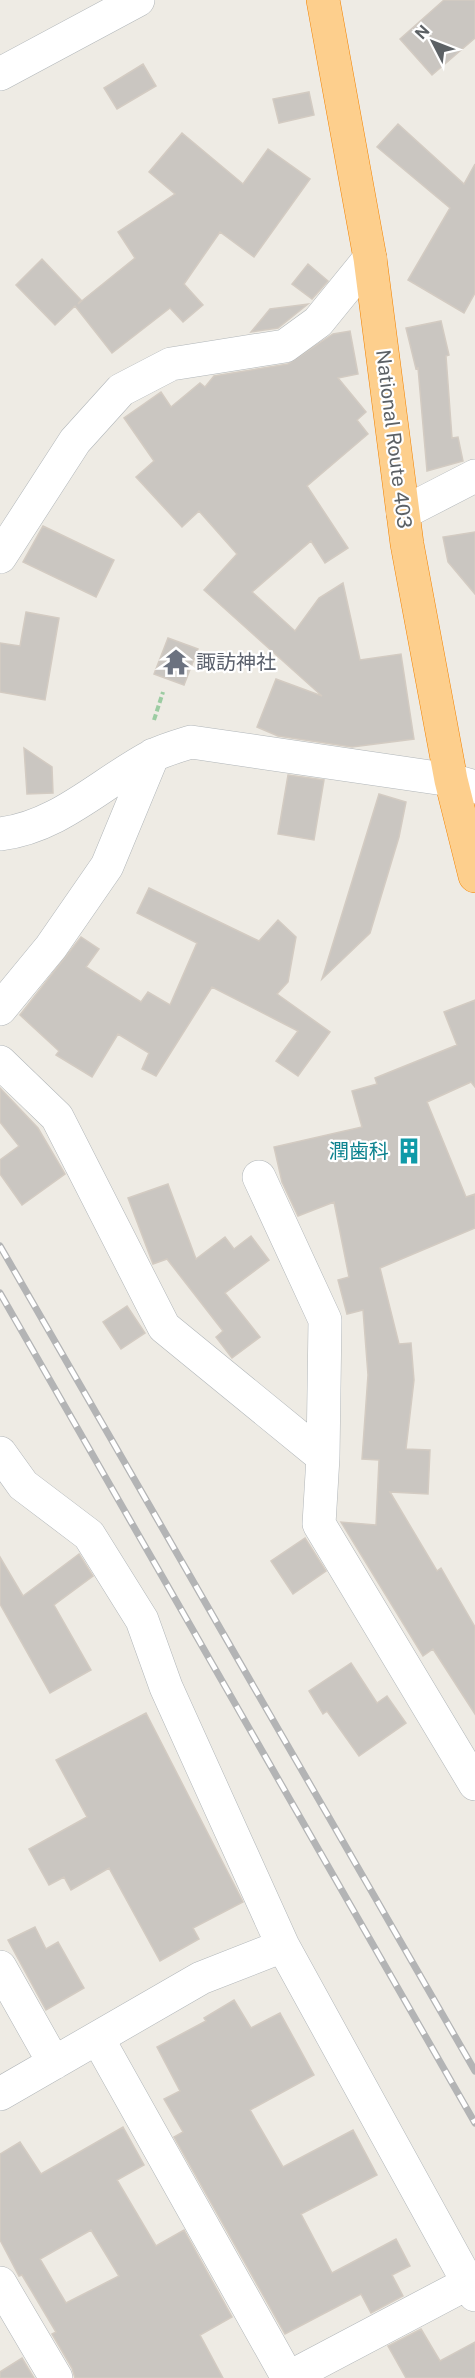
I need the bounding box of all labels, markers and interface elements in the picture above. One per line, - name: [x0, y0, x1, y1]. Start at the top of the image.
- north arrow: [403, 12, 463, 72]
- text: N: [411, 21, 433, 43]
- street label: National Route 403: [371, 348, 417, 530]
- temple icon: 諏訪神社: [161, 647, 191, 677]
- place label: 諏訪神社: [196, 650, 276, 674]
- building icon: 潤歯科: [394, 1136, 424, 1166]
- place label: 潤歯科: [329, 1139, 389, 1163]

